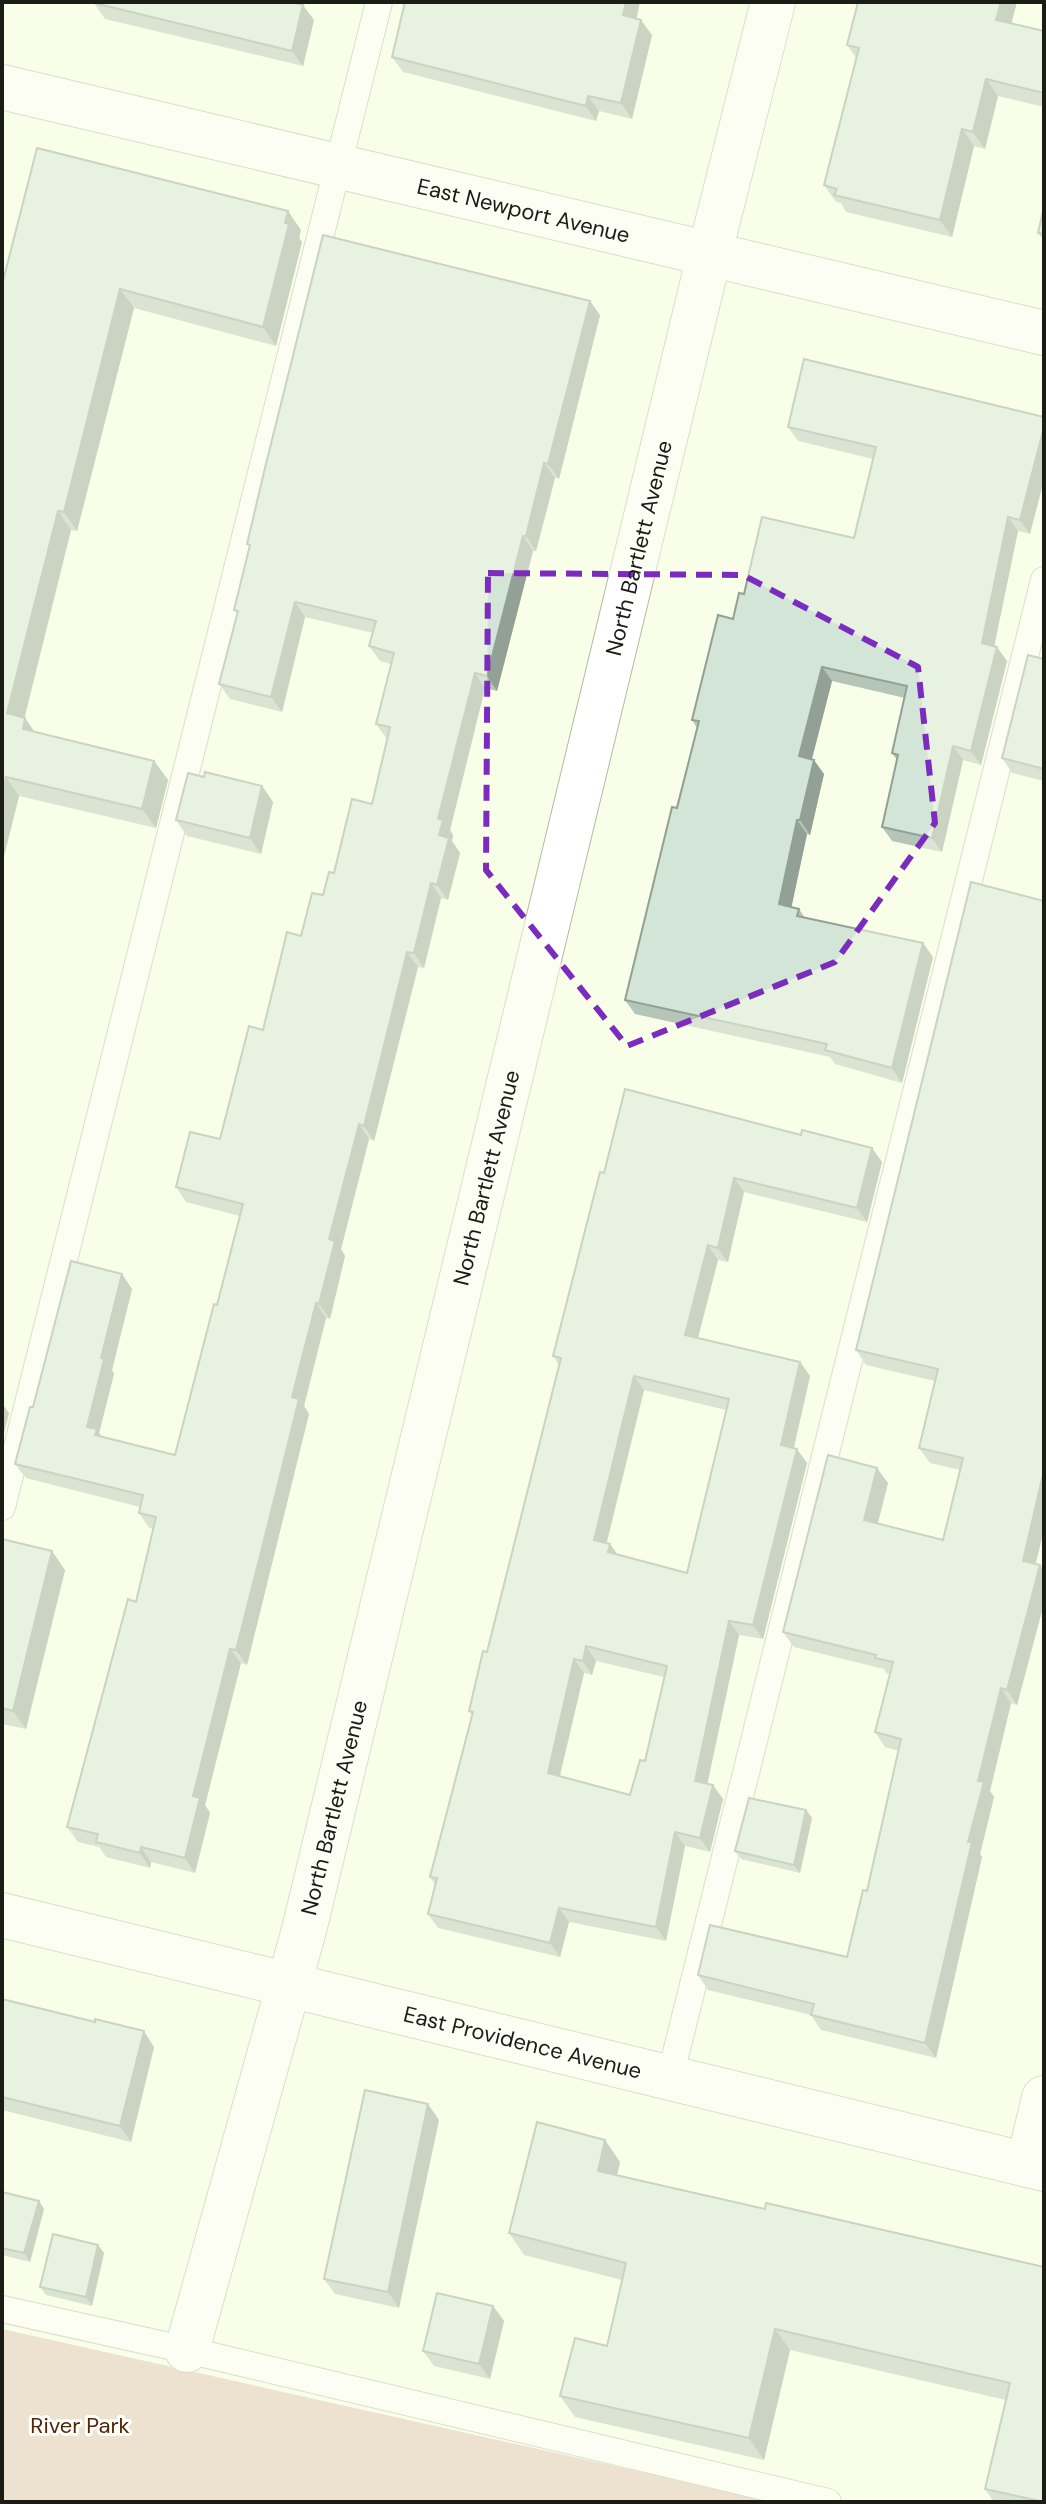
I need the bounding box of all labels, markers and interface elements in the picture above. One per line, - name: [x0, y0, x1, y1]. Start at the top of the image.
- street label: East Newport Avenue: [414, 171, 633, 249]
- street label: North Bartlett Avenue: [598, 437, 678, 658]
- street label: North Bartlett Avenue: [446, 1067, 526, 1288]
- street label: North Bartlett Avenue: [294, 1697, 374, 1918]
- street label: East Providence Avenue: [401, 1999, 645, 2085]
- park label: River Park: [30, 2411, 130, 2440]

